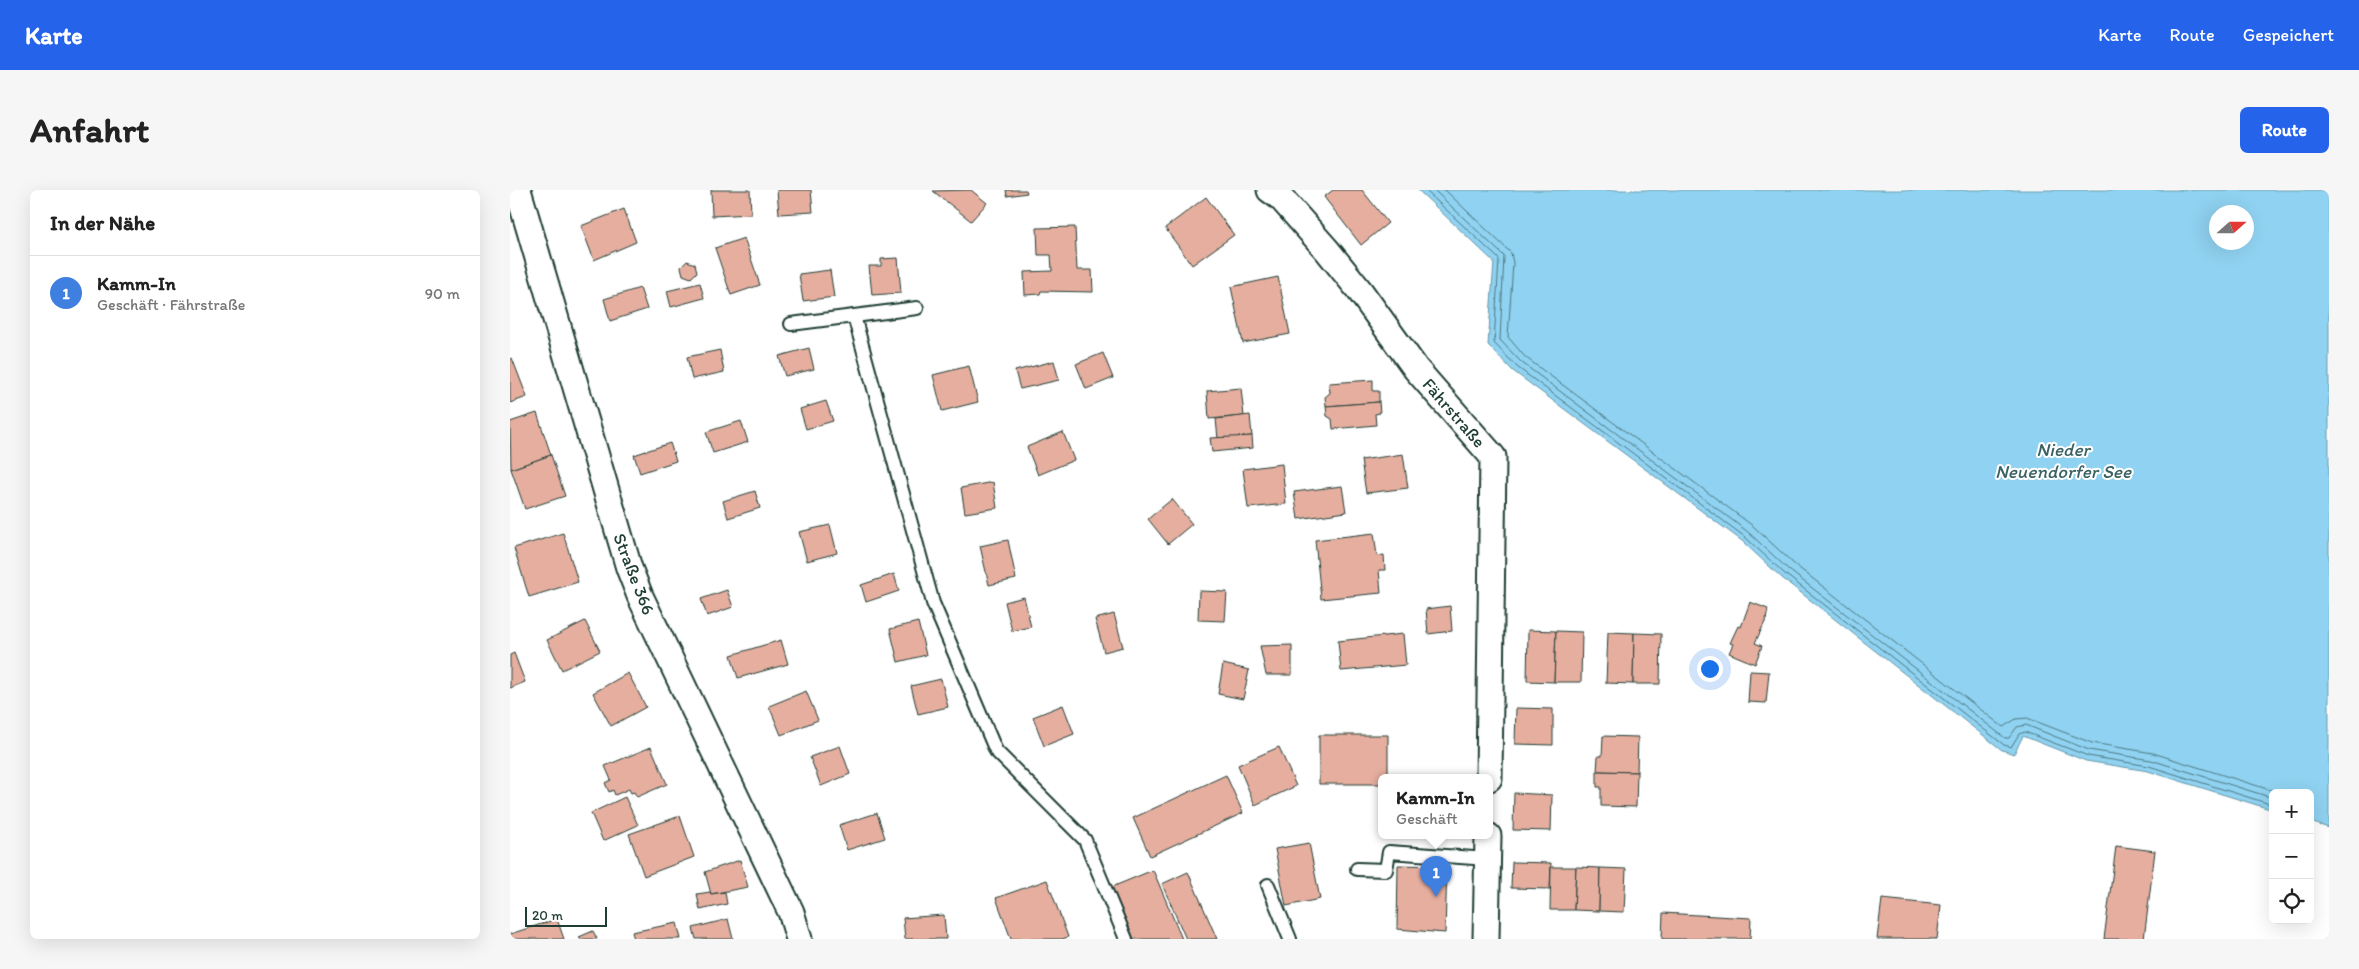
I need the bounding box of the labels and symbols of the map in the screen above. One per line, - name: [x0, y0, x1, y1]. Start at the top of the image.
- north arrow: [2209, 205, 2254, 250]
- street label: Fährstraße: [1418, 374, 1490, 452]
- water label: Nieder Neuendorfer See: [1995, 438, 2132, 483]
- street label: Straße 366: [608, 530, 660, 618]
- your location: [1697, 656, 1723, 682]
- pin: 1: [1420, 856, 1452, 897]
- scale bar: [525, 904, 608, 927]

